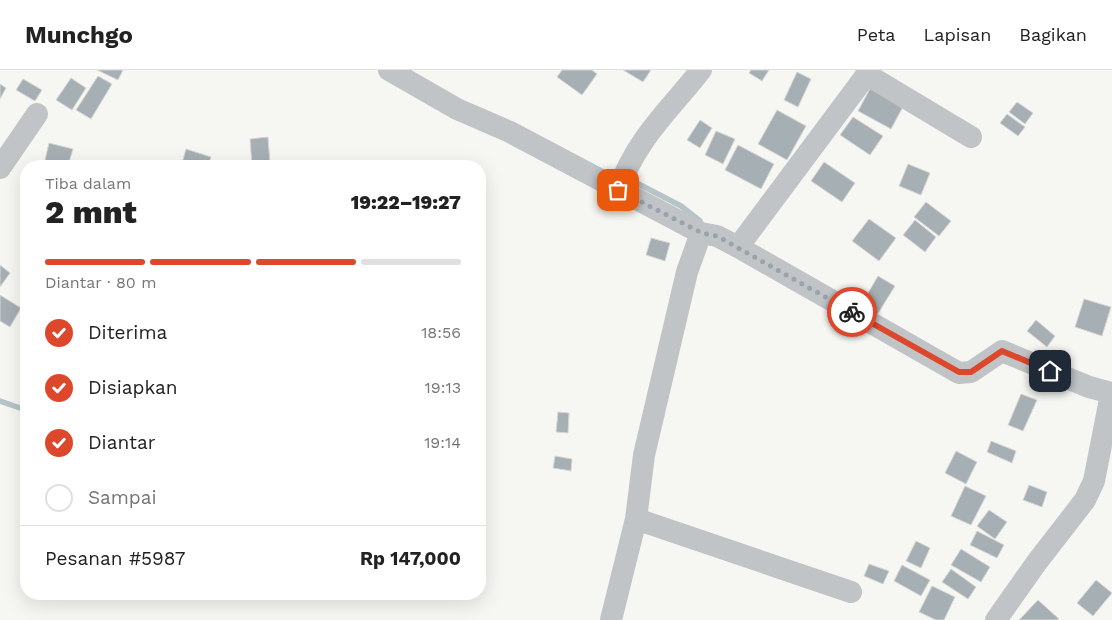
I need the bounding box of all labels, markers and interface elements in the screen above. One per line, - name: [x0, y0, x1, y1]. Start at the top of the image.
- text: Munchgo: [25, 21, 133, 49]
- text: Peta: [857, 24, 895, 45]
- text: Lapisan: [923, 24, 991, 45]
- text: Bagikan: [1019, 24, 1087, 45]
- pin: [597, 169, 639, 211]
- text: Tiba dalam: [45, 174, 131, 193]
- icon: bag: [604, 176, 632, 204]
- text: 19:22–19:27: [351, 191, 461, 214]
- text: 2 mnt: [45, 193, 137, 231]
- text: Diantar · 80 m: [45, 273, 157, 292]
- courier: [827, 287, 877, 337]
- icon: bike: [838, 298, 866, 326]
- icon: check: [45, 319, 73, 347]
- text: Diterima: [88, 321, 167, 344]
- text: 18:56: [421, 323, 461, 342]
- pin: [1029, 350, 1071, 392]
- icon: home: [1036, 357, 1064, 385]
- icon: check: [45, 374, 73, 402]
- text: Disiapkan: [88, 376, 178, 399]
- text: 19:13: [425, 378, 461, 397]
- icon: check: [45, 429, 73, 457]
- text: Diantar: [88, 431, 156, 454]
- text: 19:14: [424, 433, 461, 452]
- text: Sampai: [88, 486, 157, 509]
- text: Pesanan #5987: [45, 547, 185, 570]
- text: Rp 147,000: [360, 547, 461, 570]

